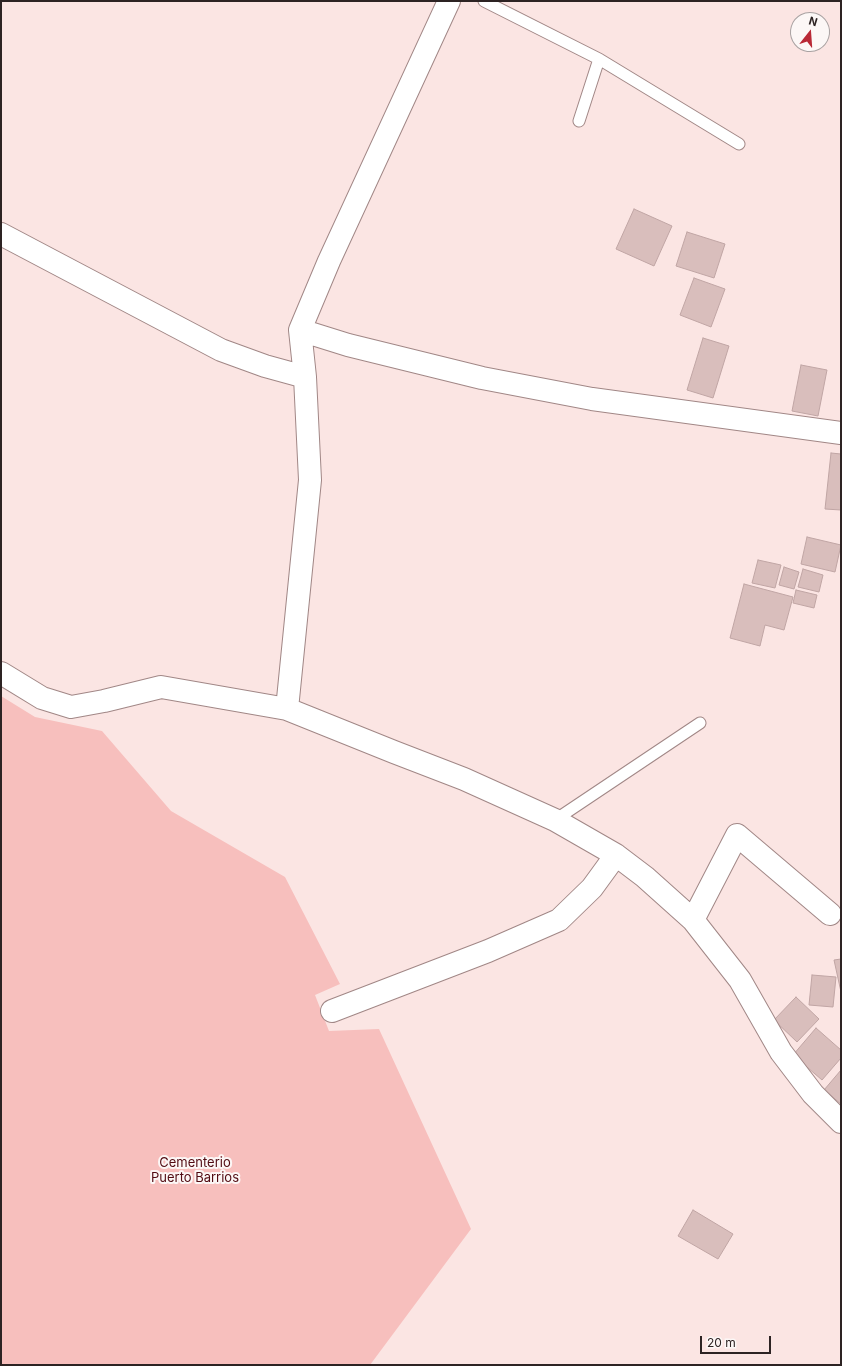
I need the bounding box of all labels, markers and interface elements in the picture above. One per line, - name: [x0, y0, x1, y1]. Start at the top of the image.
- north arrow: [790, 12, 830, 52]
- text: N: [807, 14, 819, 29]
- park label: Cementerio Puerto Barrios: [151, 1155, 239, 1186]
- scale bar: [702, 1328, 773, 1354]
- text: 20 m: [707, 1335, 736, 1350]

